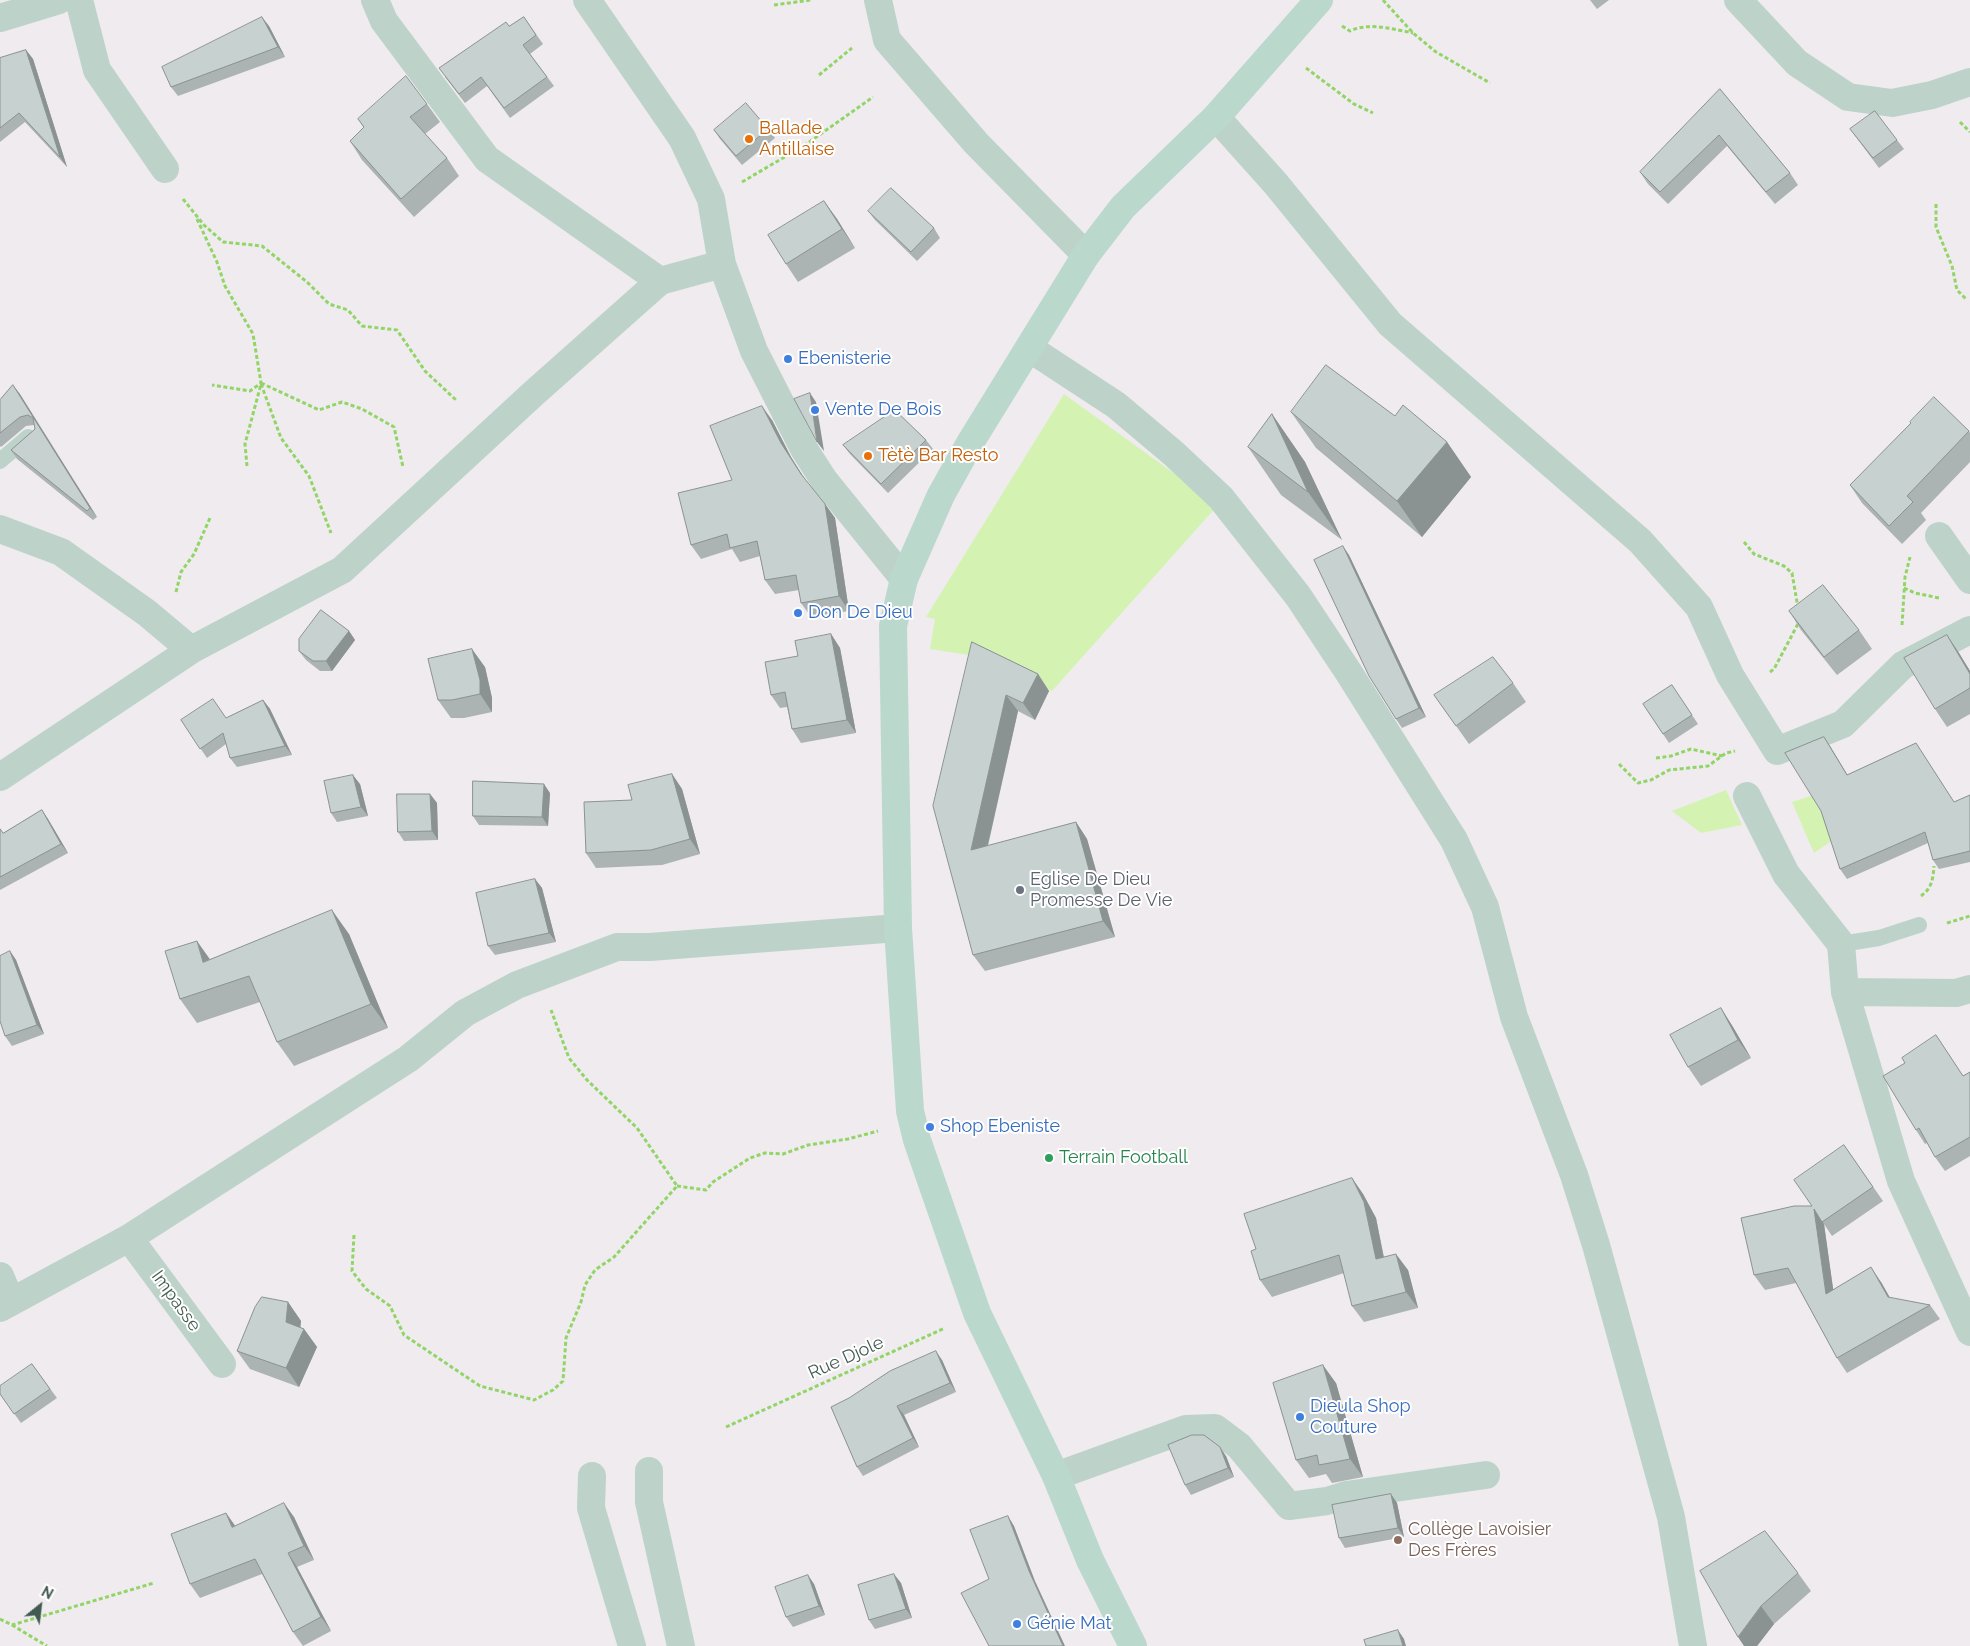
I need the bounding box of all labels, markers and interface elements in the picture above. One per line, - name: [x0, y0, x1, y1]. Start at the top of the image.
- place label: Ballade Antillaise: [759, 118, 834, 160]
- marker: Ballade Antillaise: [743, 133, 755, 145]
- place label: Ebenisterie: [798, 348, 891, 370]
- marker: Ebenisterie: [782, 353, 794, 365]
- place label: Vente De Bois: [825, 399, 941, 421]
- marker: Vente De Bois: [809, 404, 821, 416]
- place label: Tètè Bar Resto: [878, 445, 998, 467]
- marker: Tètè Bar Resto: [862, 450, 874, 462]
- place label: Don De Dieu: [808, 602, 913, 624]
- marker: Don De Dieu: [792, 607, 804, 619]
- place label: Eglise De Dieu Promesse De Vie: [1030, 869, 1172, 912]
- marker: Eglise De Dieu Promesse De Vie: [1014, 884, 1026, 896]
- place label: Shop Ebeniste: [940, 1116, 1060, 1138]
- marker: Shop Ebeniste: [924, 1121, 936, 1133]
- place label: Terrain Football: [1059, 1147, 1188, 1169]
- marker: Terrain Football: [1043, 1152, 1055, 1164]
- street label: Impasse: [147, 1266, 205, 1336]
- street label: Rue Djole: [805, 1332, 887, 1384]
- place label: Dieula Shop Couture: [1310, 1396, 1411, 1438]
- marker: Dieula Shop Couture: [1294, 1411, 1306, 1423]
- place label: Collège Lavoisier Des Frères: [1408, 1519, 1551, 1562]
- marker: Collège Lavoisier Des Frères: [1392, 1534, 1404, 1546]
- north arrow: [15, 1581, 65, 1631]
- text: N: [39, 1583, 56, 1602]
- place label: Génie Mat: [1027, 1613, 1111, 1635]
- marker: Génie Mat: [1011, 1618, 1023, 1630]

